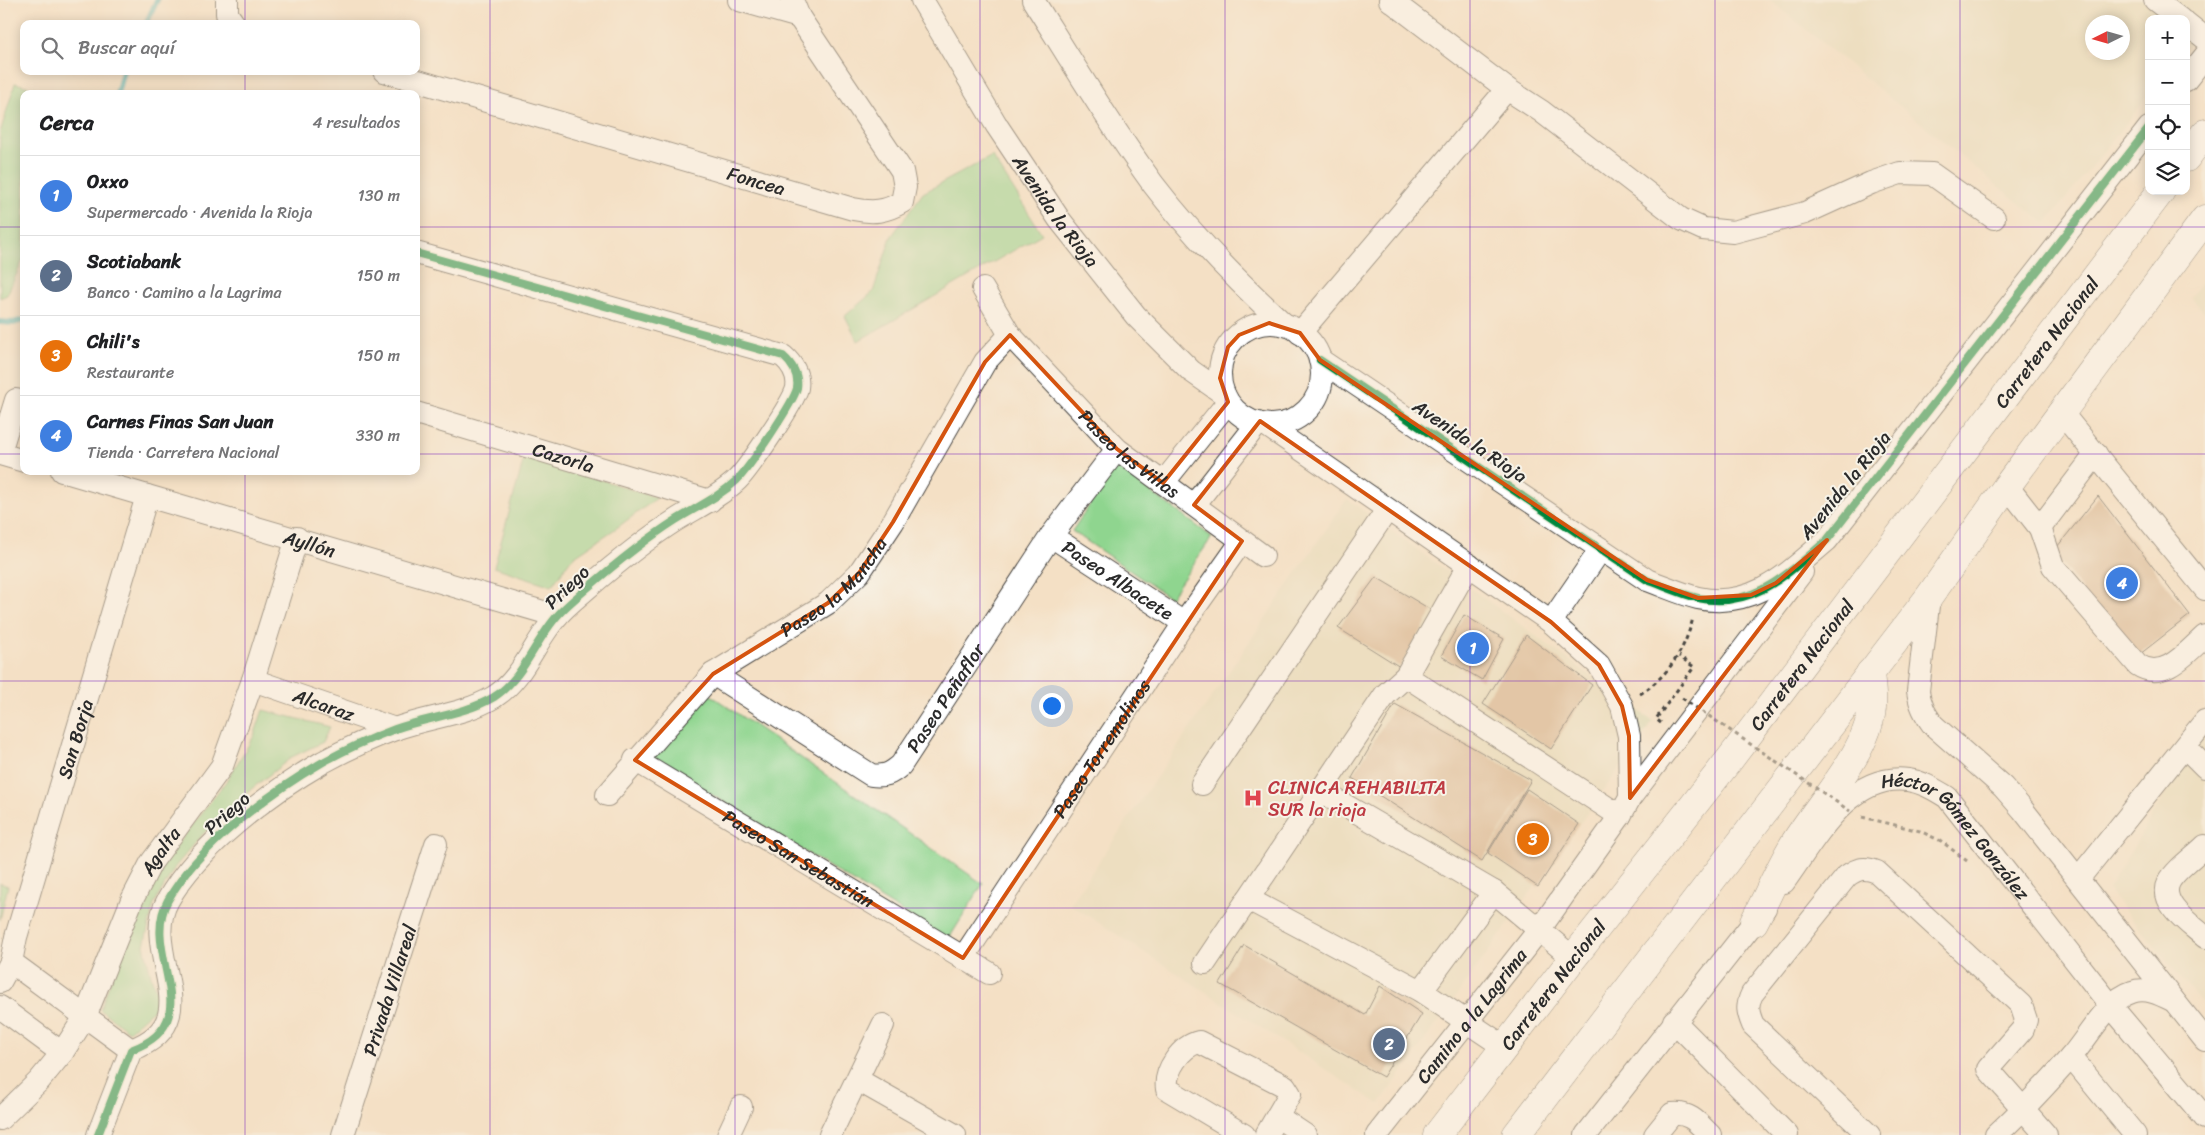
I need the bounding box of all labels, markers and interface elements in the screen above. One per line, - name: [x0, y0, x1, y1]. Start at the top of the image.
- north arrow: [2085, 15, 2130, 60]
- map controls: [2145, 15, 2190, 195]
- button: +: [2145, 15, 2190, 60]
- search box: [20, 20, 420, 75]
- text: Buscar aquí: [78, 31, 175, 64]
- icon: search: [38, 34, 66, 62]
- button: −: [2145, 60, 2190, 105]
- text: Cerca: [40, 104, 94, 142]
- button: locate: [2145, 105, 2190, 150]
- text: 4 resultados: [312, 108, 400, 137]
- street label: Avenida la Rioja: [1003, 147, 1108, 275]
- button: layers: [2145, 150, 2190, 195]
- street label: Foncea: [723, 156, 790, 205]
- text: Oxxo: [87, 165, 128, 198]
- text: 1: [53, 181, 59, 210]
- text: 130 m: [358, 181, 400, 210]
- text: Supermercado · Avenida la Rioja: [87, 198, 312, 227]
- text: Scotiabank: [87, 245, 181, 278]
- text: 2: [51, 261, 61, 290]
- text: 150 m: [357, 261, 400, 290]
- street label: Carretera Nacional: [1985, 269, 2108, 415]
- text: Banco · Camino a la Lagrima: [87, 278, 282, 307]
- text: Chili's: [87, 325, 140, 358]
- text: 3: [52, 341, 60, 370]
- text: 150 m: [357, 341, 400, 370]
- text: Restaurante: [87, 358, 174, 387]
- street label: Avenida la Rioja: [1405, 390, 1535, 492]
- street label: Paseo las Villas: [1071, 401, 1187, 507]
- text: Carnes Finas San Juan: [87, 405, 274, 438]
- text: 4: [51, 421, 61, 450]
- text: 330 m: [356, 421, 400, 450]
- street label: Avenida la Rioja: [1790, 423, 1900, 548]
- street label: Cazorla: [529, 432, 599, 482]
- text: Tienda · Carretera Nacional: [87, 438, 279, 467]
- street label: Ayllón: [279, 520, 340, 567]
- street label: Paseo la Mancha: [773, 529, 896, 645]
- street label: Paseo Albacete: [1055, 531, 1181, 629]
- street label: Priego: [536, 557, 598, 617]
- pin: 4: [2106, 564, 2138, 602]
- street label: Carretera Nacional: [1741, 591, 1863, 738]
- pin: 1: [1457, 629, 1489, 667]
- street label: Paseo Peñaflor: [897, 635, 994, 759]
- street label: Paseo Torremolinos: [1043, 672, 1159, 825]
- street label: Alcaraz: [288, 678, 360, 731]
- your location: [1039, 693, 1065, 719]
- street label: San Borja: [47, 695, 102, 783]
- street label: Héctor Gómez González: [1878, 763, 2039, 908]
- place label: CLINICA REHABILITA SUR la rioja: [1268, 771, 1446, 826]
- street label: Priego: [196, 783, 258, 843]
- hospital icon: CLINICA REHABILITA SUR la rioja: [1242, 787, 1264, 809]
- street label: Paseo San Sebastián: [716, 800, 881, 917]
- street label: Agalta: [130, 819, 189, 882]
- pin: 3: [1517, 820, 1549, 858]
- street label: Carretera Nacional: [1491, 911, 1615, 1057]
- street label: Privada Villareal: [353, 920, 426, 1060]
- street label: Camino a la Lagrima: [1407, 940, 1536, 1091]
- pin: 2: [1373, 1025, 1405, 1063]

